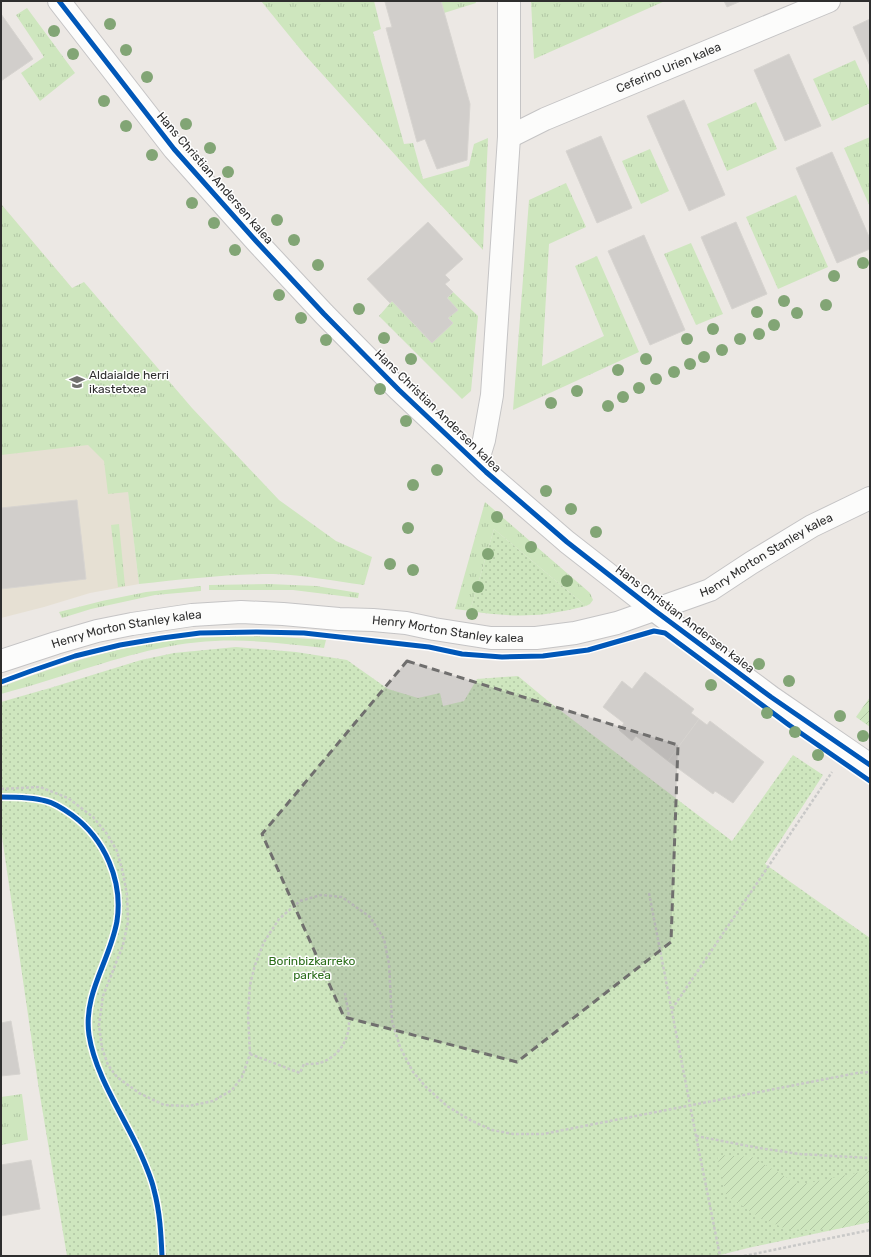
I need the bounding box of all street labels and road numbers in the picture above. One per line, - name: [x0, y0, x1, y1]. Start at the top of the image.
- street label: Ceferino Urien kalea: [614, 40, 723, 96]
- street label: Hans Christian Andersen kalea: [154, 109, 276, 247]
- street label: Hans Christian Andersen kalea: [372, 347, 504, 475]
- street label: Henry Morton Stanley kalea: [698, 510, 835, 600]
- street label: Hans Christian Andersen kalea: [613, 562, 757, 676]
- street label: Henry Morton Stanley kalea: [50, 607, 202, 651]
- street label: Henry Morton Stanley kalea: [372, 613, 524, 645]

